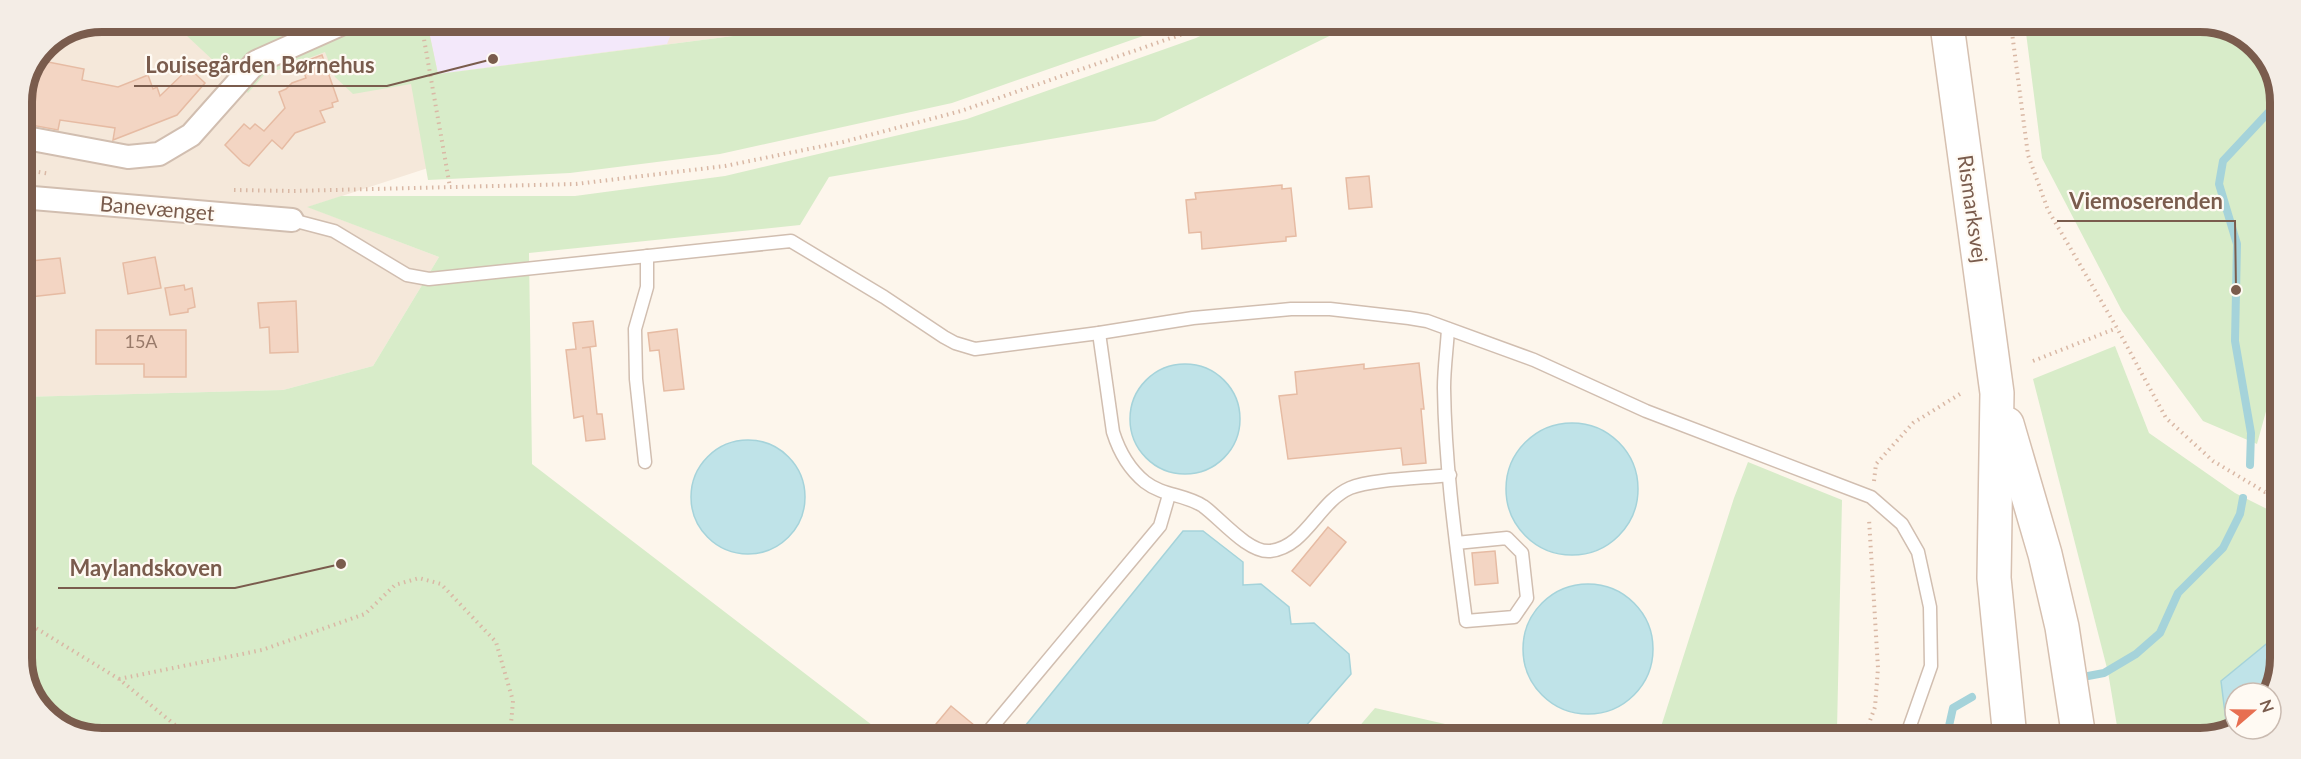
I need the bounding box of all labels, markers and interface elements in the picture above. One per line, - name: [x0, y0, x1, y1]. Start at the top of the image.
- callout: Louisegården Børnehus: [134, 46, 387, 86]
- text: Louisegården Børnehus: [145, 51, 375, 78]
- street label: Rismarksvej: [1954, 153, 1993, 264]
- callout: Viemoserenden: [2057, 181, 2235, 221]
- text: Viemoserenden: [2068, 187, 2223, 214]
- street label: Banevænget: [99, 190, 216, 225]
- house number: 15A: [124, 330, 158, 352]
- callout: Maylandskoven: [58, 548, 235, 588]
- text: Maylandskoven: [69, 554, 223, 581]
- north arrow: [2223, 681, 2283, 741]
- text: N: [2257, 697, 2279, 715]

